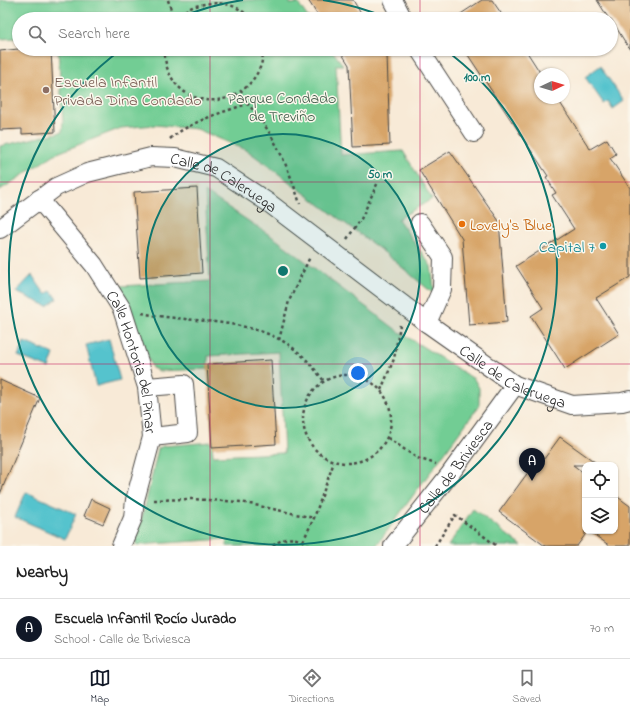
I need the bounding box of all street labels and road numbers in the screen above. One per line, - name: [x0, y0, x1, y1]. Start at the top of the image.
- street label: Calle de Caleruega: [167, 147, 282, 219]
- street label: Calle Hontoria del Pinar: [99, 286, 162, 435]
- street label: Calle de Caleruega: [454, 339, 569, 416]
- street label: Calle de Briviesca: [413, 415, 500, 520]

